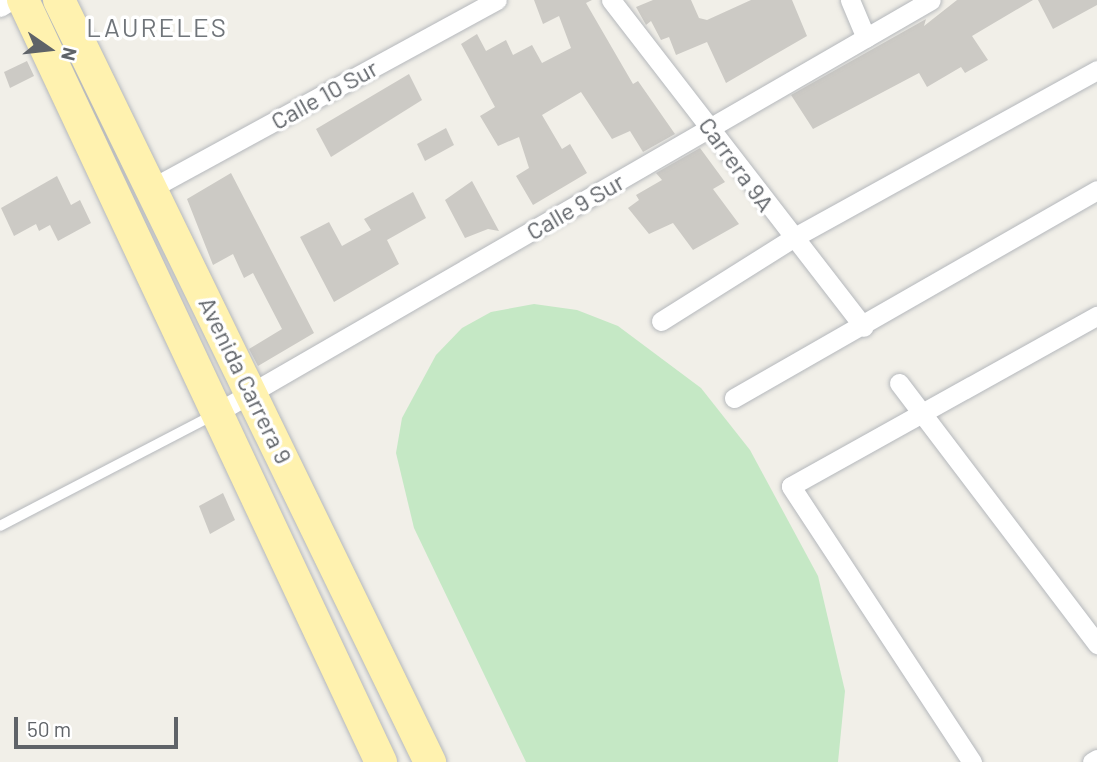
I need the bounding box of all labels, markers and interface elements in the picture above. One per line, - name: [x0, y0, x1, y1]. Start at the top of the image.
- district label: LAURELES: [87, 11, 227, 43]
- north arrow: [14, 14, 84, 84]
- text: N: [57, 45, 83, 63]
- street label: Calle 10 Sur: [266, 53, 382, 135]
- street label: Carrera 9A: [693, 111, 781, 217]
- street label: Calle 9 Sur: [521, 166, 629, 246]
- street label: Avenida Carrera 9: [193, 292, 299, 468]
- scale bar: [18, 702, 182, 746]
- text: 50 m: [27, 716, 71, 741]

